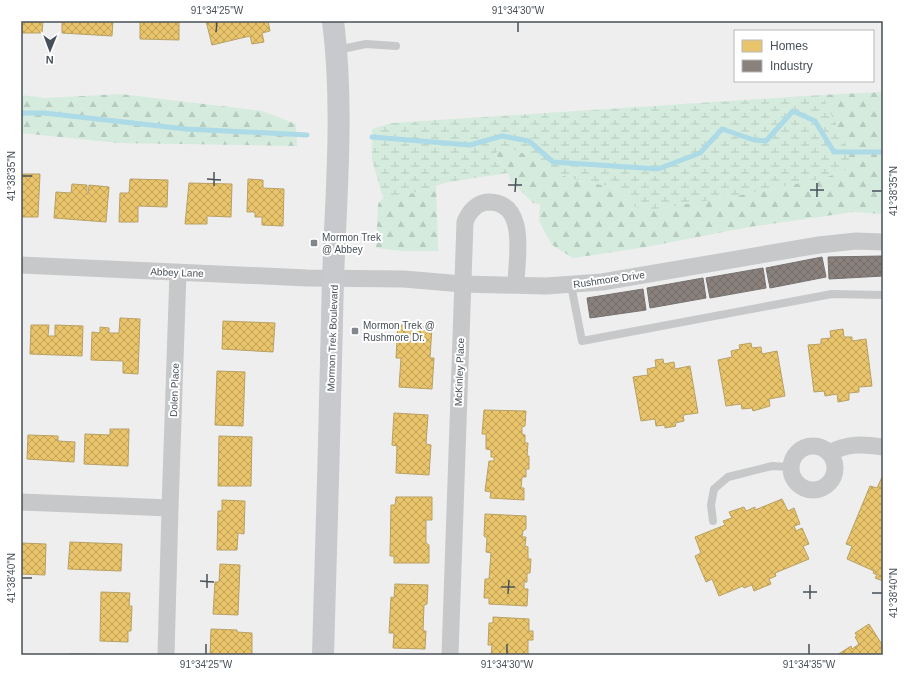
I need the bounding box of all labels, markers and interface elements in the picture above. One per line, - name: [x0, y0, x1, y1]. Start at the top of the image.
- text: 91°34'25"W: [191, 5, 244, 16]
- text: 91°34'30"W: [492, 5, 545, 16]
- north arrow: [30, 30, 70, 70]
- legend: [734, 30, 874, 82]
- text: Homes: [770, 39, 808, 53]
- text: N: [46, 54, 54, 66]
- text: Industry: [770, 59, 813, 73]
- text: 41°38'35"N: [6, 151, 17, 201]
- text: 41°38'35"N: [888, 166, 899, 216]
- place label: Mormon Trek @ Abbey: [322, 232, 382, 255]
- marker: Mormon Trek @ Abbey: [309, 238, 319, 248]
- street label: Abbey Lane: [150, 266, 204, 279]
- street label: Rushmore Drive: [573, 269, 646, 290]
- street label: Mormon Trek Boulevard: [325, 284, 340, 392]
- place label: Mormon Trek @ Rushmore Dr.: [363, 320, 435, 343]
- marker: Mormon Trek @ Rushmore Dr.: [350, 326, 360, 336]
- street label: McKinley Place: [453, 337, 466, 406]
- street label: Dolen Place: [168, 362, 181, 417]
- text: 41°38'40"N: [6, 553, 17, 603]
- text: 41°38'40"N: [888, 568, 899, 618]
- text: 91°34'25"W: [180, 659, 233, 670]
- text: 91°34'30"W: [481, 659, 534, 670]
- text: 91°34'35"W: [783, 659, 836, 670]

